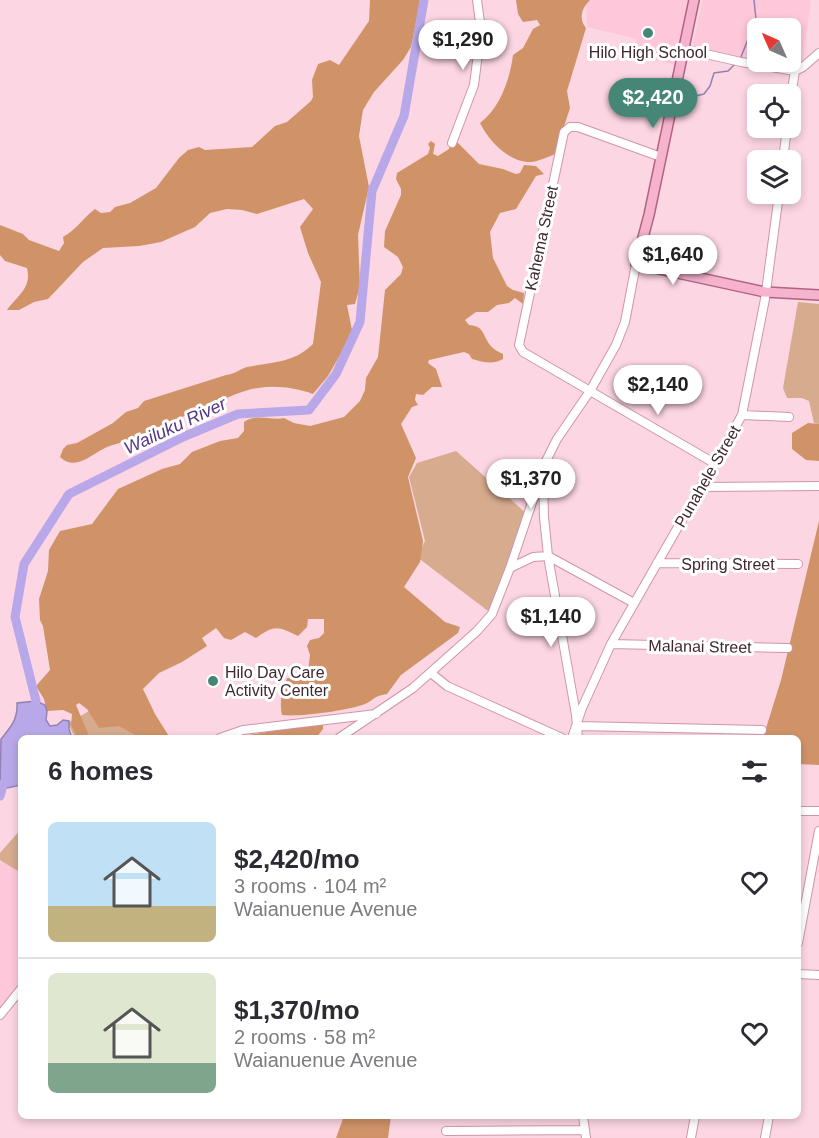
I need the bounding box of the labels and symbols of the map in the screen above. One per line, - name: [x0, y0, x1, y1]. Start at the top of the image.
- north arrow: [747, 18, 801, 72]
- pin: $1,290: [414, 20, 512, 71]
- marker: Hilo High School: [641, 26, 655, 40]
- place label: Hilo High School: [589, 44, 707, 61]
- pin: $2,420: [604, 78, 702, 129]
- street label: Kahema Street: [522, 184, 561, 292]
- pin: $1,640: [624, 235, 722, 286]
- pin: $2,140: [609, 365, 707, 416]
- water label: Wailuku River: [121, 393, 230, 458]
- street label: Punahele Street: [671, 422, 744, 530]
- pin: $1,370: [482, 459, 580, 510]
- street label: Spring Street: [681, 556, 775, 573]
- pin: $1,140: [502, 597, 600, 648]
- street label: Malanai Street: [648, 637, 752, 656]
- place label: Hilo Day Care Activity Center: [225, 664, 329, 699]
- marker: Hilo Day Care Activity Center: [206, 674, 220, 688]

